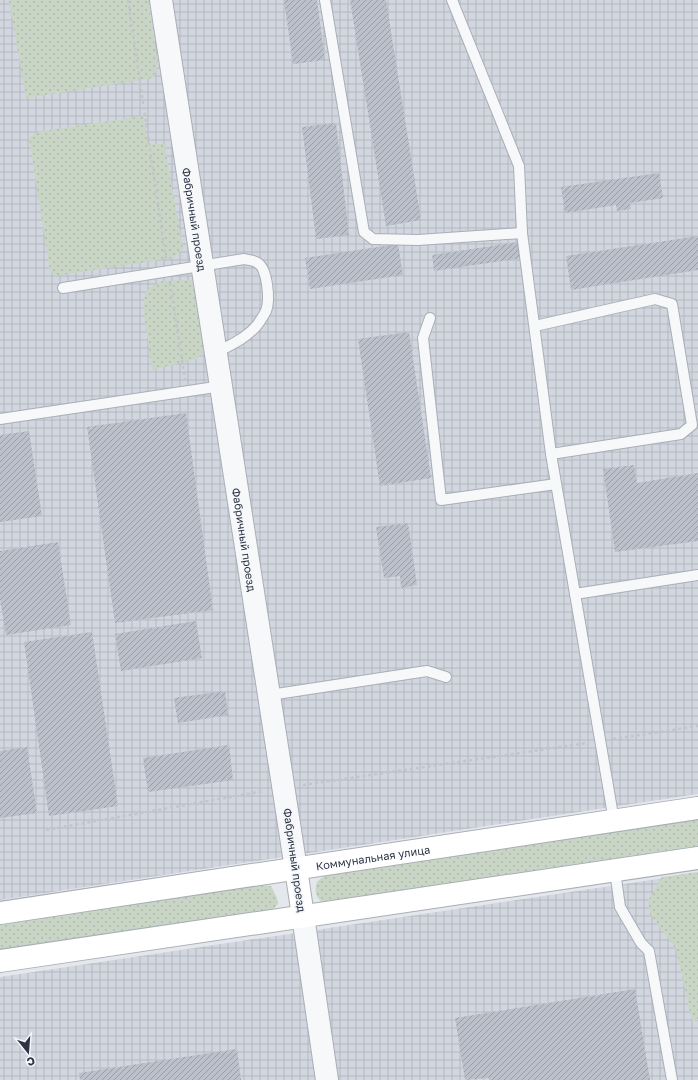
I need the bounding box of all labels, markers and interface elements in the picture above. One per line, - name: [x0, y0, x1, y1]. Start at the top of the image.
- street label: Фабричный проезд: [181, 167, 210, 273]
- street label: Фабричный проезд: [230, 487, 259, 593]
- street label: Фабричный проезд: [281, 807, 309, 913]
- street label: Коммунальная улица: [315, 842, 431, 872]
- north arrow: [8, 1032, 48, 1072]
- text: С: [25, 1055, 37, 1069]

